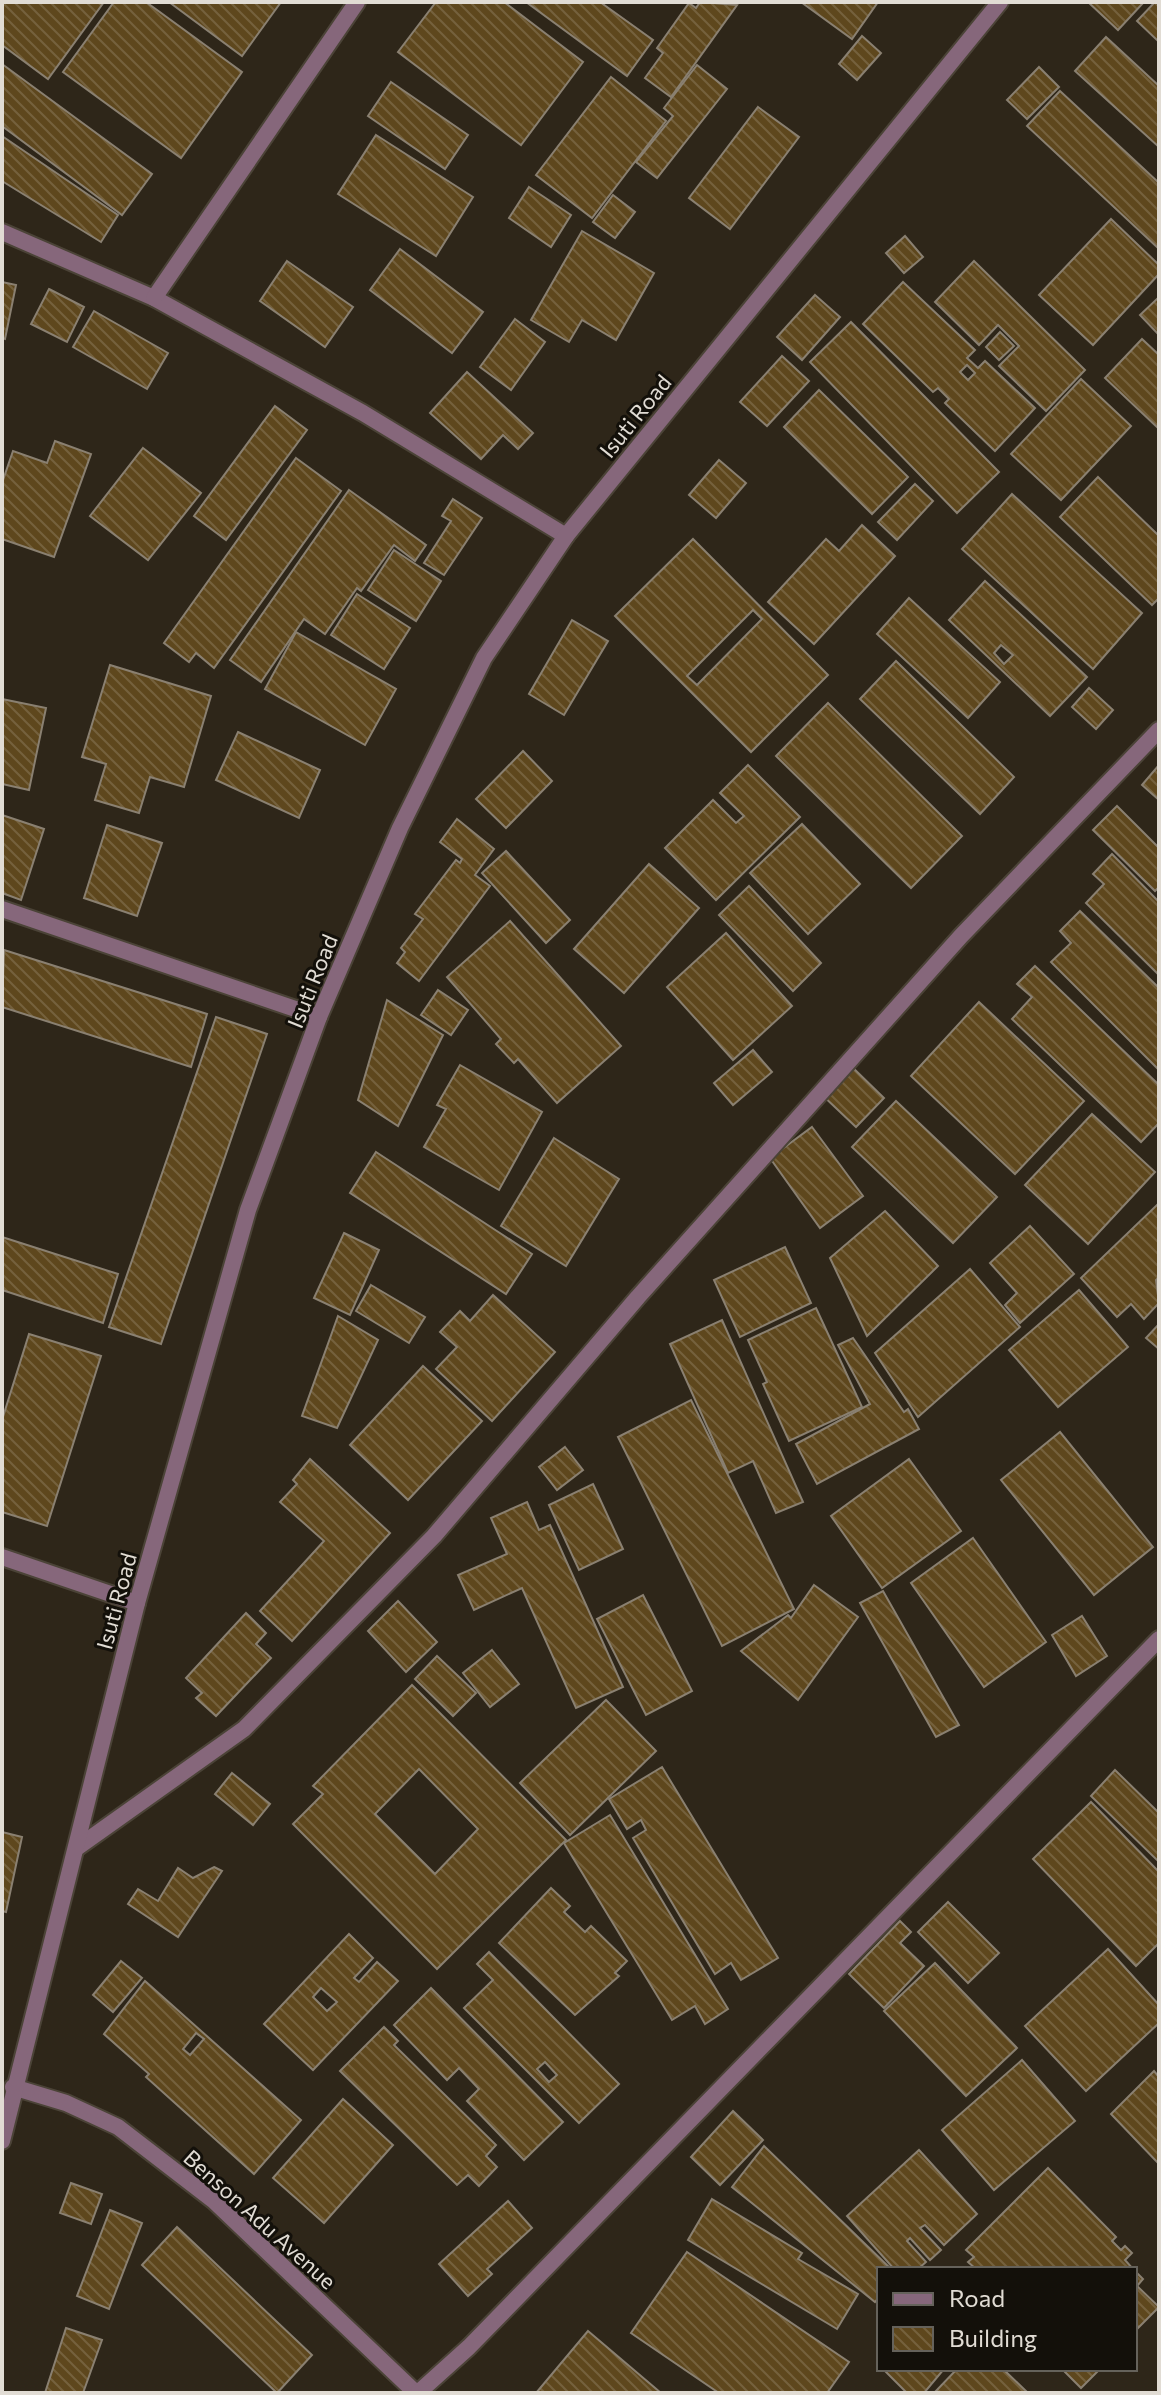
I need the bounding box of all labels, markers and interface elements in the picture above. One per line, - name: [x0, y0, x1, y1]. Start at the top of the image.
- street label: Isuti Road: [593, 369, 677, 463]
- street label: Isuti Road: [281, 930, 343, 1032]
- street label: Isuti Road: [90, 1550, 142, 1652]
- street label: Benson Adu Avenue: [178, 2144, 342, 2294]
- legend: [877, 2267, 1137, 2371]
- text: Road: [949, 2283, 1005, 2312]
- text: Building: [949, 2323, 1037, 2352]

